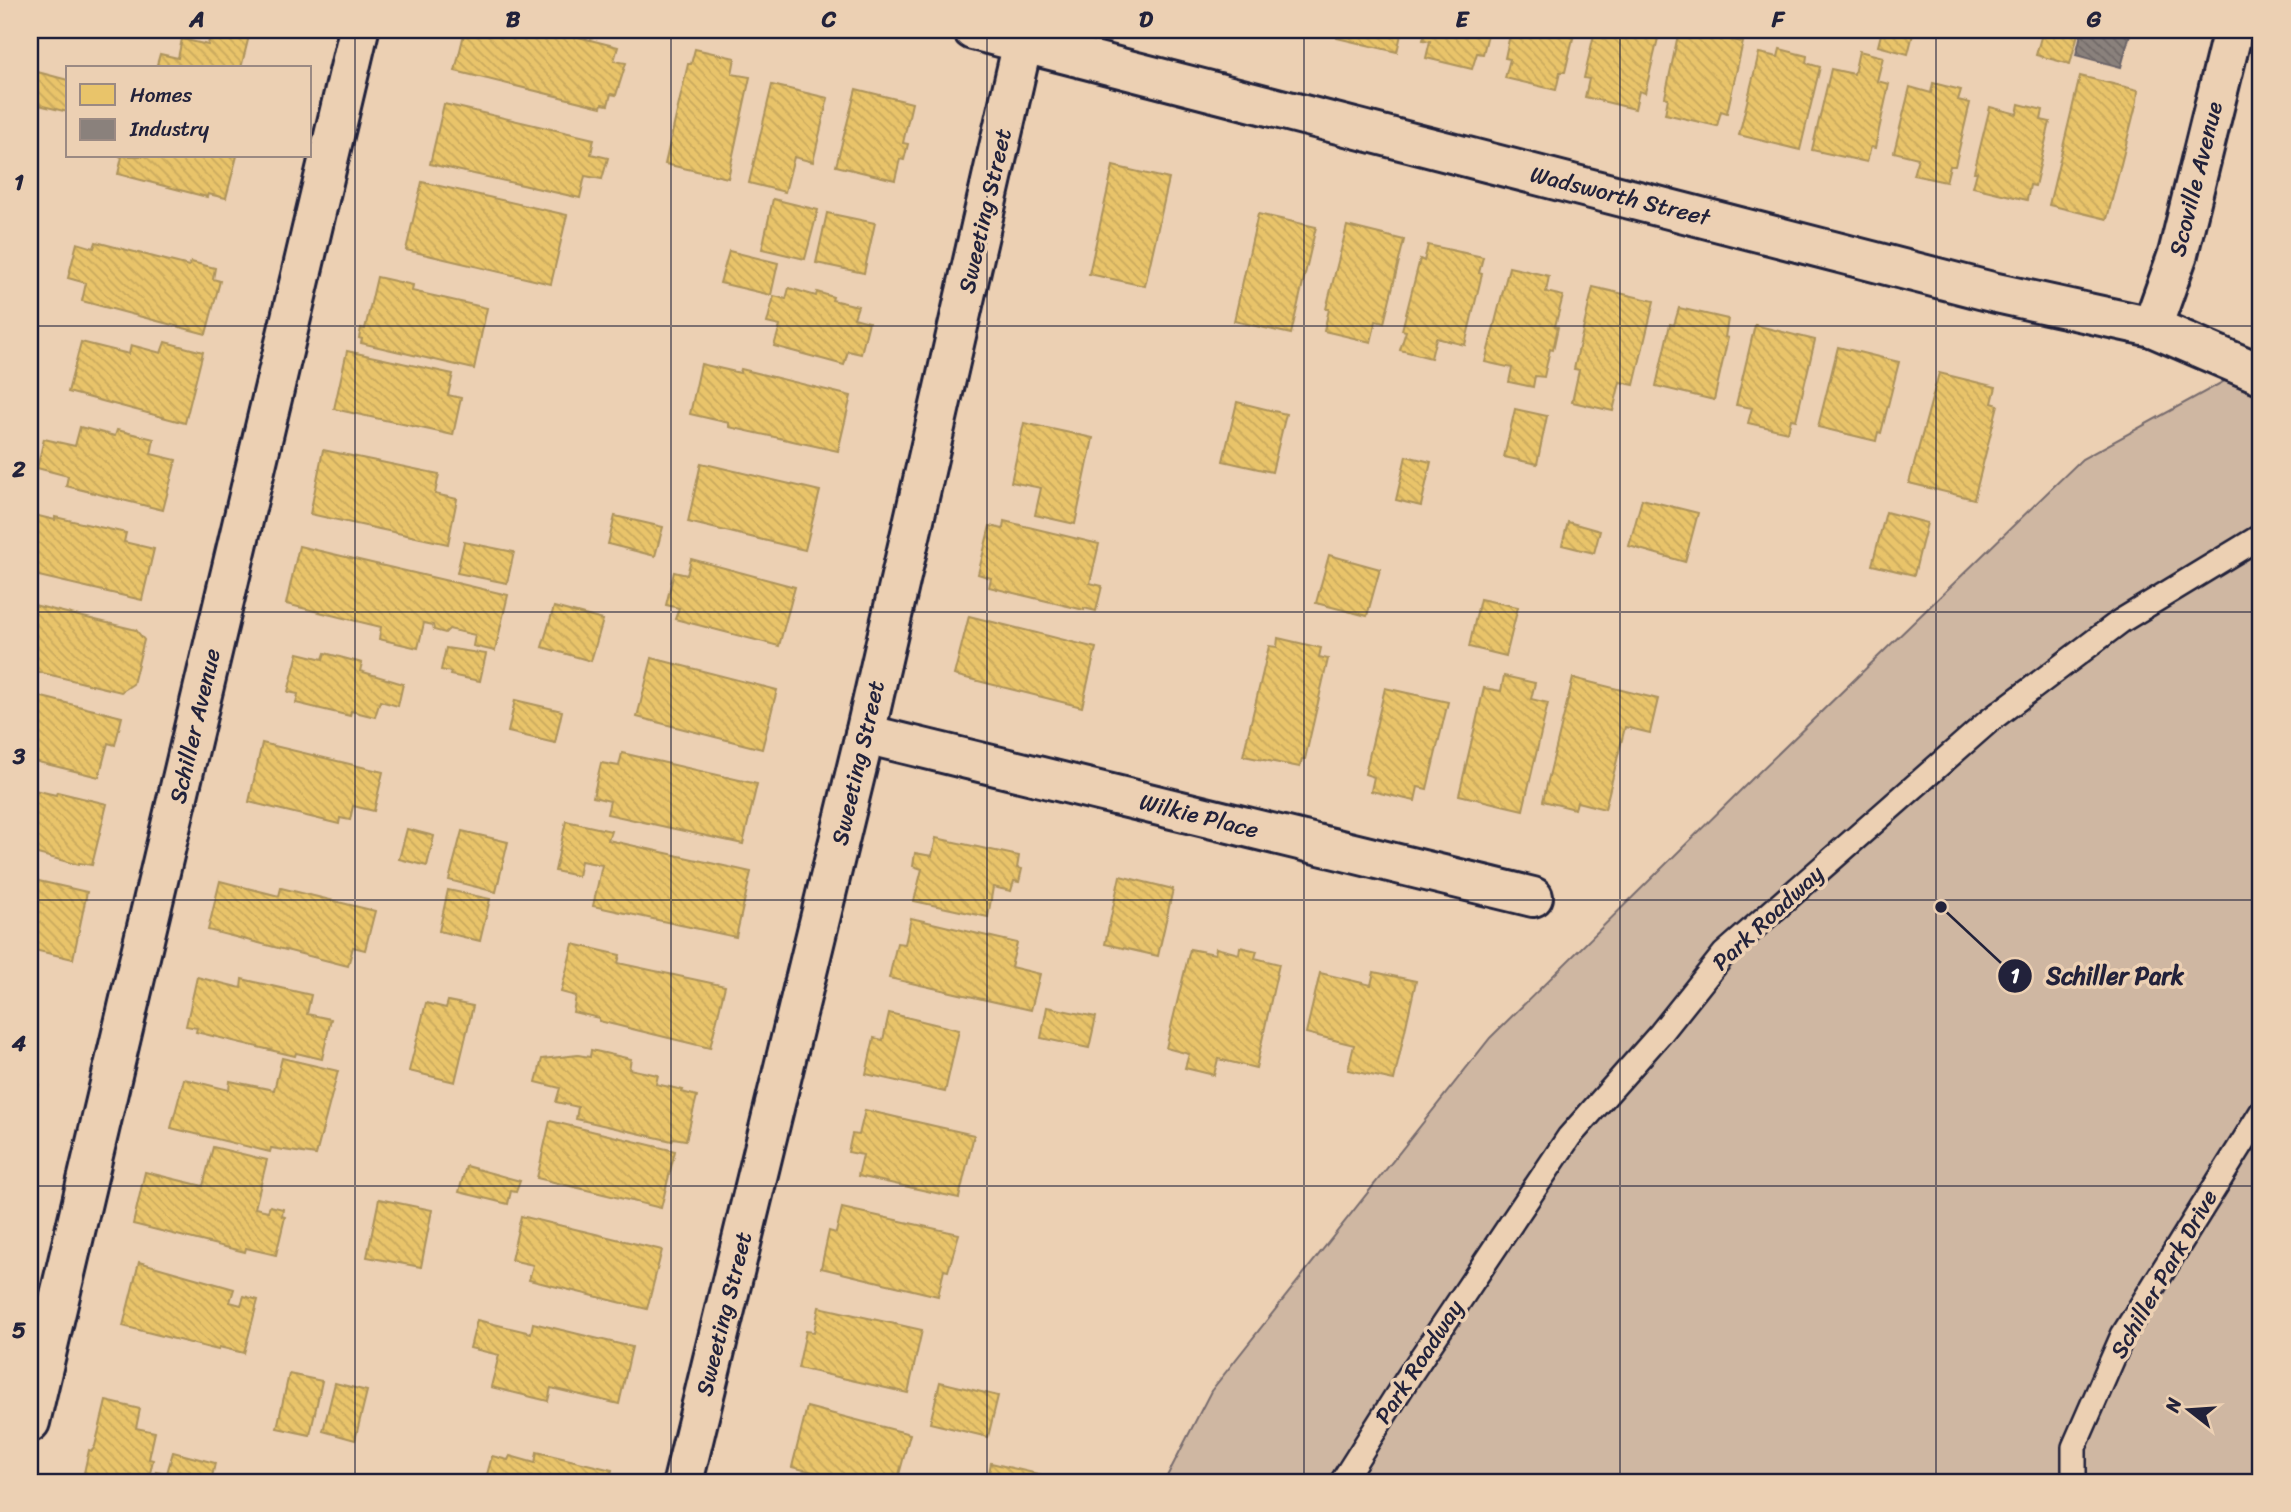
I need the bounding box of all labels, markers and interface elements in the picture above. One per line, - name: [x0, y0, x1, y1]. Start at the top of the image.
- text: A: [188, 0, 205, 40]
- text: B: [506, 0, 521, 40]
- text: C: [821, 0, 837, 40]
- text: D: [1139, 0, 1154, 40]
- text: E: [1456, 0, 1471, 40]
- text: F: [1771, 0, 1786, 40]
- text: G: [2086, 0, 2102, 40]
- legend: [66, 66, 312, 158]
- text: Homes: [130, 76, 192, 114]
- street label: Scoville Avenue: [2157, 97, 2235, 261]
- text: Industry: [129, 110, 209, 148]
- street label: Sweeting Street: [946, 124, 1024, 298]
- street label: Wadsworth Street: [1526, 154, 1716, 239]
- text: 1: [14, 162, 24, 203]
- text: 2: [11, 449, 26, 490]
- street label: Schiller Avenue: [157, 644, 233, 808]
- street label: Sweeting Street: [819, 676, 897, 850]
- text: 3: [12, 736, 26, 777]
- street label: Wilkie Place: [1135, 781, 1263, 851]
- street label: Park Roadway: [1702, 855, 1834, 981]
- callout: Schiller Park: [1997, 953, 2198, 998]
- text: Schiller Park: [2045, 955, 2185, 997]
- text: 1: [2010, 957, 2020, 995]
- text: 4: [11, 1023, 27, 1064]
- street label: Schiller Park Drive: [2099, 1181, 2229, 1366]
- street label: Sweeting Street: [684, 1227, 764, 1401]
- street label: Park Roadway: [1363, 1291, 1475, 1433]
- text: 5: [12, 1310, 26, 1351]
- north arrow: [2154, 1376, 2224, 1446]
- text: N: [2155, 1393, 2191, 1417]

